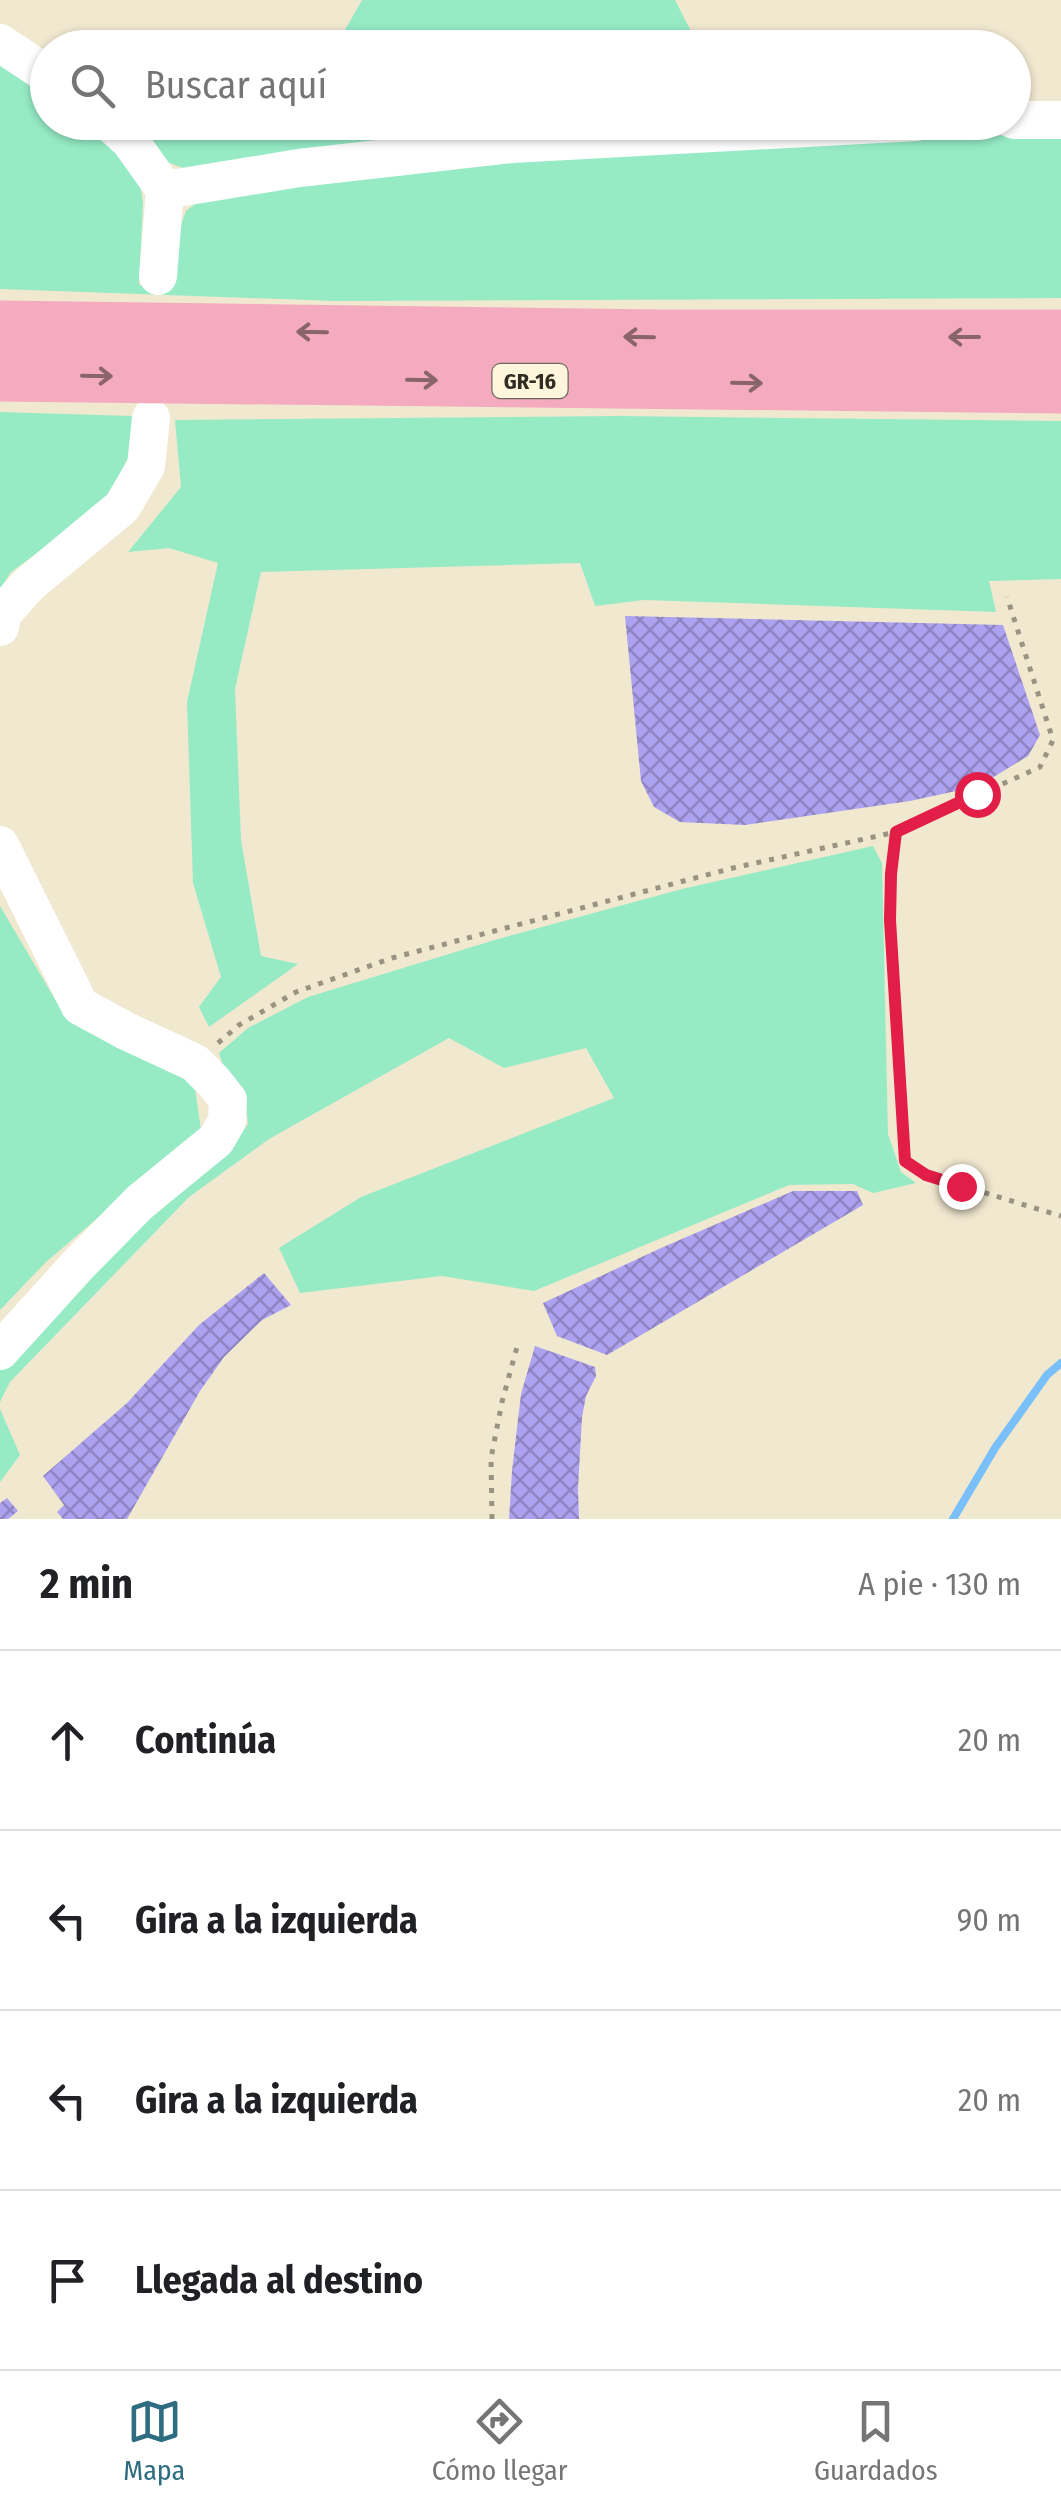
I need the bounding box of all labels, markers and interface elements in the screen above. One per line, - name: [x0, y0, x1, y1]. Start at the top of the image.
- search box: [30, 30, 1031, 140]
- icon: search: [65, 58, 120, 113]
- text: Buscar aquí: [145, 62, 327, 108]
- one-way arrow: [297, 323, 329, 342]
- one-way arrow: [623, 328, 656, 346]
- one-way arrow: [948, 328, 980, 346]
- road number: GR-16: [492, 364, 568, 398]
- one-way arrow: [81, 366, 113, 385]
- one-way arrow: [406, 370, 438, 389]
- one-way arrow: [731, 374, 763, 393]
- route start: [955, 772, 1001, 818]
- route end: [939, 1164, 985, 1210]
- text: 2 min: [40, 1559, 133, 1609]
- text: A pie · 130 m: [858, 1565, 1021, 1603]
- icon: ahead: [40, 1713, 95, 1768]
- text: Continúa: [135, 1717, 276, 1763]
- text: 20 m: [958, 1721, 1021, 1759]
- icon: left: [40, 1893, 95, 1948]
- text: Gira a la izquierda: [135, 1897, 418, 1943]
- text: 90 m: [957, 1901, 1021, 1939]
- icon: left: [40, 2073, 95, 2128]
- text: Gira a la izquierda: [135, 2077, 418, 2123]
- text: 20 m: [958, 2081, 1021, 2119]
- icon: arrive: [40, 2253, 95, 2308]
- text: Llegada al destino: [135, 2257, 423, 2303]
- tab: Mapa: [123, 2394, 185, 2487]
- tab: Cómo llegar: [432, 2394, 568, 2487]
- tab: Guardados: [814, 2394, 938, 2487]

